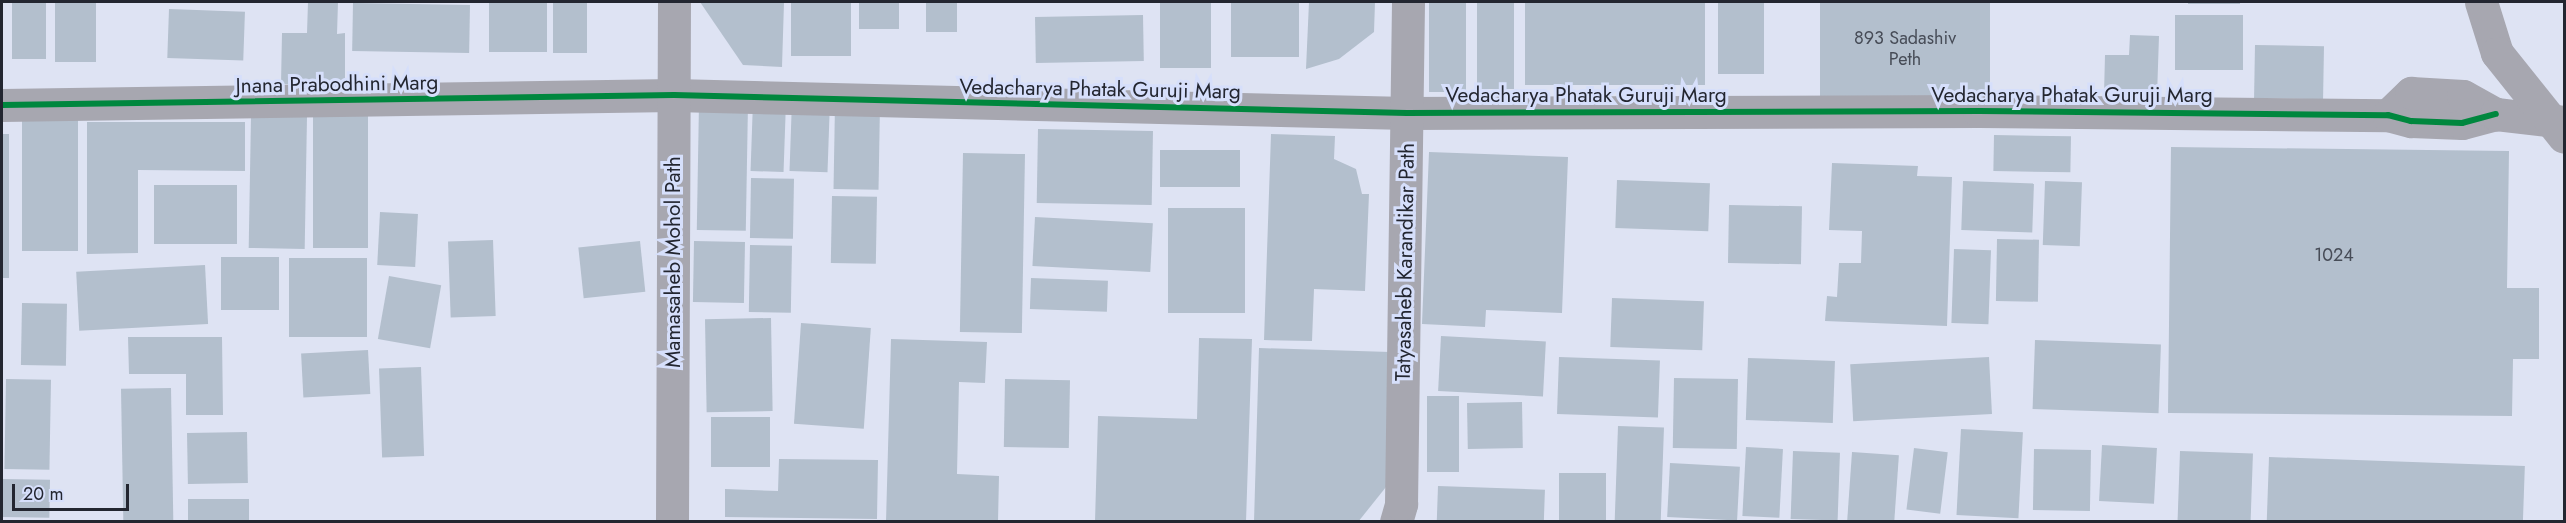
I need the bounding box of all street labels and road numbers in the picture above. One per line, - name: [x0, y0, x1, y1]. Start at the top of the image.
- street label: Jnana Prabodhini Marg: [235, 70, 439, 98]
- street label: Vedacharya Phatak Guruji Marg: [959, 74, 1241, 104]
- street label: Vedacharya Phatak Guruji Marg: [1445, 82, 1727, 108]
- street label: Vedacharya Phatak Guruji Marg: [1931, 82, 2213, 108]
- street label: Tatyasaheb Karandikar Path: [1390, 143, 1420, 381]
- street label: Mamasaheb Mohol Path: [660, 156, 686, 368]

